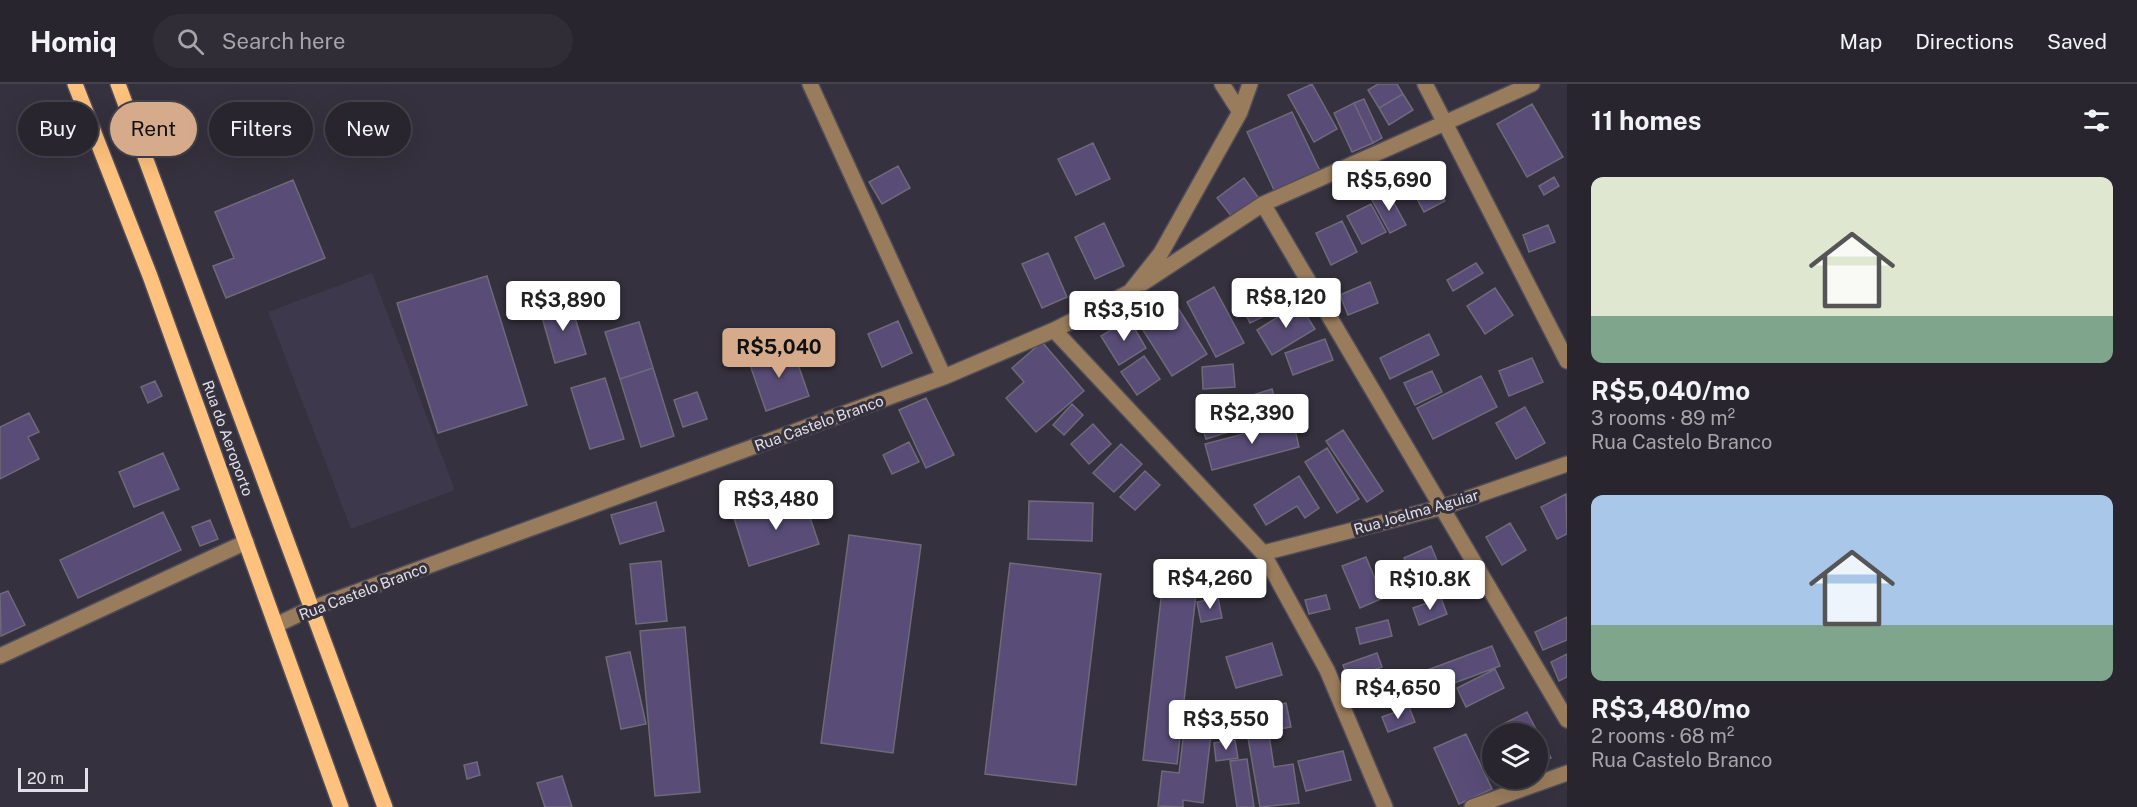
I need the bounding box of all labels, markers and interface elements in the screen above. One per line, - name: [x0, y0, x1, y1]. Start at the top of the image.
- search box: [153, 14, 573, 68]
- text: Homiq: [30, 25, 117, 58]
- icon: search: [174, 25, 207, 58]
- text: Search here: [222, 28, 345, 54]
- text: Map: [1840, 29, 1882, 54]
- text: Directions: [1915, 29, 2014, 54]
- text: Saved: [2047, 29, 2107, 54]
- chip: Buy: [18, 102, 98, 156]
- chip: Rent: [110, 102, 197, 156]
- chip: Filters: [209, 102, 313, 156]
- chip: New: [325, 102, 411, 156]
- icon: filters: [2080, 104, 2113, 137]
- text: 11 homes: [1591, 105, 1701, 136]
- pin: R$5,690: [1334, 161, 1444, 212]
- text: R$5,690: [1346, 168, 1432, 192]
- icon: home: [1798, 216, 1906, 324]
- pin: R$8,120: [1231, 278, 1341, 329]
- pin: R$3,890: [508, 281, 618, 332]
- text: R$8,120: [1246, 285, 1326, 309]
- text: R$3,890: [520, 288, 606, 312]
- pin: R$3,510: [1069, 291, 1179, 342]
- text: R$3,510: [1083, 298, 1165, 322]
- pin: R$5,040: [724, 328, 834, 379]
- text: R$5,040: [736, 335, 822, 359]
- text: R$5,040/mo: [1591, 375, 1750, 406]
- street label: Rua do Aeroporto: [199, 378, 257, 498]
- street label: Rua Castelo Branco: [752, 392, 886, 454]
- pin: R$2,390: [1197, 394, 1307, 445]
- text: R$2,390: [1209, 401, 1295, 425]
- text: 3 rooms · 89 m²: [1591, 406, 1735, 430]
- text: Rua Castelo Branco: [1591, 430, 1772, 454]
- pin: R$3,480: [721, 480, 831, 531]
- street label: Rua Joelma Aguiar: [1352, 486, 1480, 538]
- text: R$3,480: [733, 487, 819, 511]
- icon: home: [1798, 534, 1906, 642]
- street label: Rua Castelo Branco: [296, 559, 430, 623]
- pin: R$4,260: [1155, 559, 1265, 610]
- pin: R$10.8K: [1375, 560, 1485, 611]
- text: R$4,260: [1167, 566, 1253, 590]
- text: R$10.8K: [1389, 567, 1471, 591]
- pin: R$4,650: [1343, 669, 1453, 720]
- text: R$4,650: [1355, 676, 1441, 700]
- text: R$3,480/mo: [1591, 693, 1751, 724]
- pin: R$3,550: [1171, 700, 1281, 751]
- text: R$3,550: [1183, 707, 1269, 731]
- map controls: [1482, 723, 1548, 789]
- button: layers: [1482, 723, 1548, 789]
- text: 2 rooms · 68 m²: [1591, 724, 1734, 748]
- text: Rua Castelo Branco: [1591, 748, 1772, 772]
- scale bar: [18, 765, 88, 792]
- text: 20 m: [27, 769, 64, 788]

